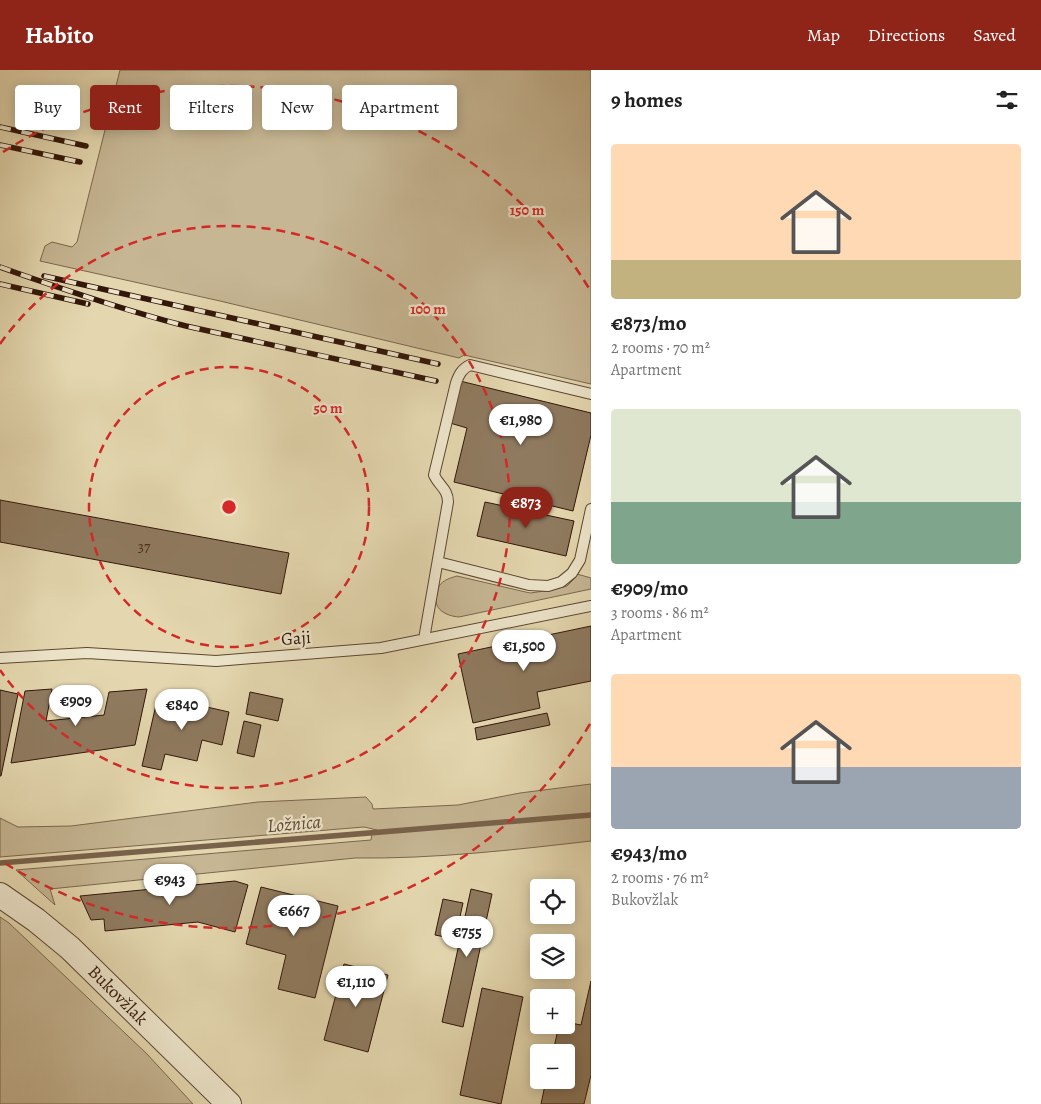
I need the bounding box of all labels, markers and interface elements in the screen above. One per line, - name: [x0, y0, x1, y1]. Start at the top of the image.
- text: Habito: [25, 19, 94, 51]
- text: Map: [807, 23, 840, 47]
- text: Directions: [868, 23, 945, 47]
- text: Saved: [973, 23, 1016, 47]
- chip: Buy: [15, 85, 80, 130]
- chip: Rent: [90, 85, 160, 130]
- chip: Filters: [170, 85, 252, 130]
- chip: New: [262, 85, 332, 130]
- chip: Apartment: [342, 85, 457, 130]
- text: 9 homes: [611, 86, 682, 114]
- icon: filters: [993, 86, 1021, 114]
- icon: home: [771, 177, 861, 267]
- text: 150 m: [510, 200, 545, 220]
- text: 100 m: [410, 299, 446, 319]
- text: €873/mo: [611, 309, 686, 337]
- text: 2 rooms · 70 m²: [611, 337, 710, 359]
- text: Apartment: [611, 359, 682, 381]
- text: 50 m: [313, 398, 343, 418]
- pin: €1,980: [480, 404, 562, 446]
- text: €1,980: [500, 409, 542, 431]
- icon: home: [771, 442, 861, 532]
- pin: €873: [496, 486, 556, 529]
- text: €873: [511, 492, 541, 514]
- centre of rings: [220, 498, 238, 516]
- house number: 37: [138, 537, 151, 557]
- text: €909/mo: [611, 574, 688, 602]
- text: 3 rooms · 86 m²: [611, 602, 709, 624]
- text: Apartment: [611, 624, 682, 646]
- street label: Gaji: [280, 625, 312, 651]
- pin: €1,500: [483, 630, 565, 672]
- text: €1,500: [503, 635, 545, 657]
- pin: €909: [46, 684, 106, 727]
- pin: €840: [152, 688, 212, 731]
- text: €909: [60, 690, 92, 712]
- text: €840: [166, 694, 198, 716]
- icon: home: [771, 707, 861, 797]
- water label: Ložnica: [266, 809, 322, 839]
- text: €943/mo: [611, 839, 687, 867]
- pin: €943: [140, 864, 200, 906]
- text: 2 rooms · 76 m²: [611, 867, 709, 889]
- text: €943: [155, 869, 186, 891]
- map controls: [530, 879, 575, 1089]
- button: locate: [530, 879, 575, 924]
- text: Bukovžlak: [611, 889, 678, 911]
- pin: €667: [264, 894, 324, 937]
- text: €667: [279, 900, 309, 922]
- pin: €755: [437, 916, 497, 958]
- text: €755: [452, 921, 482, 943]
- button: layers: [530, 934, 575, 979]
- street label: Bukovžlak: [83, 960, 153, 1030]
- pin: €1,110: [315, 966, 397, 1008]
- text: €1,110: [337, 971, 375, 993]
- button: +: [530, 989, 575, 1034]
- button: −: [530, 1044, 575, 1089]

